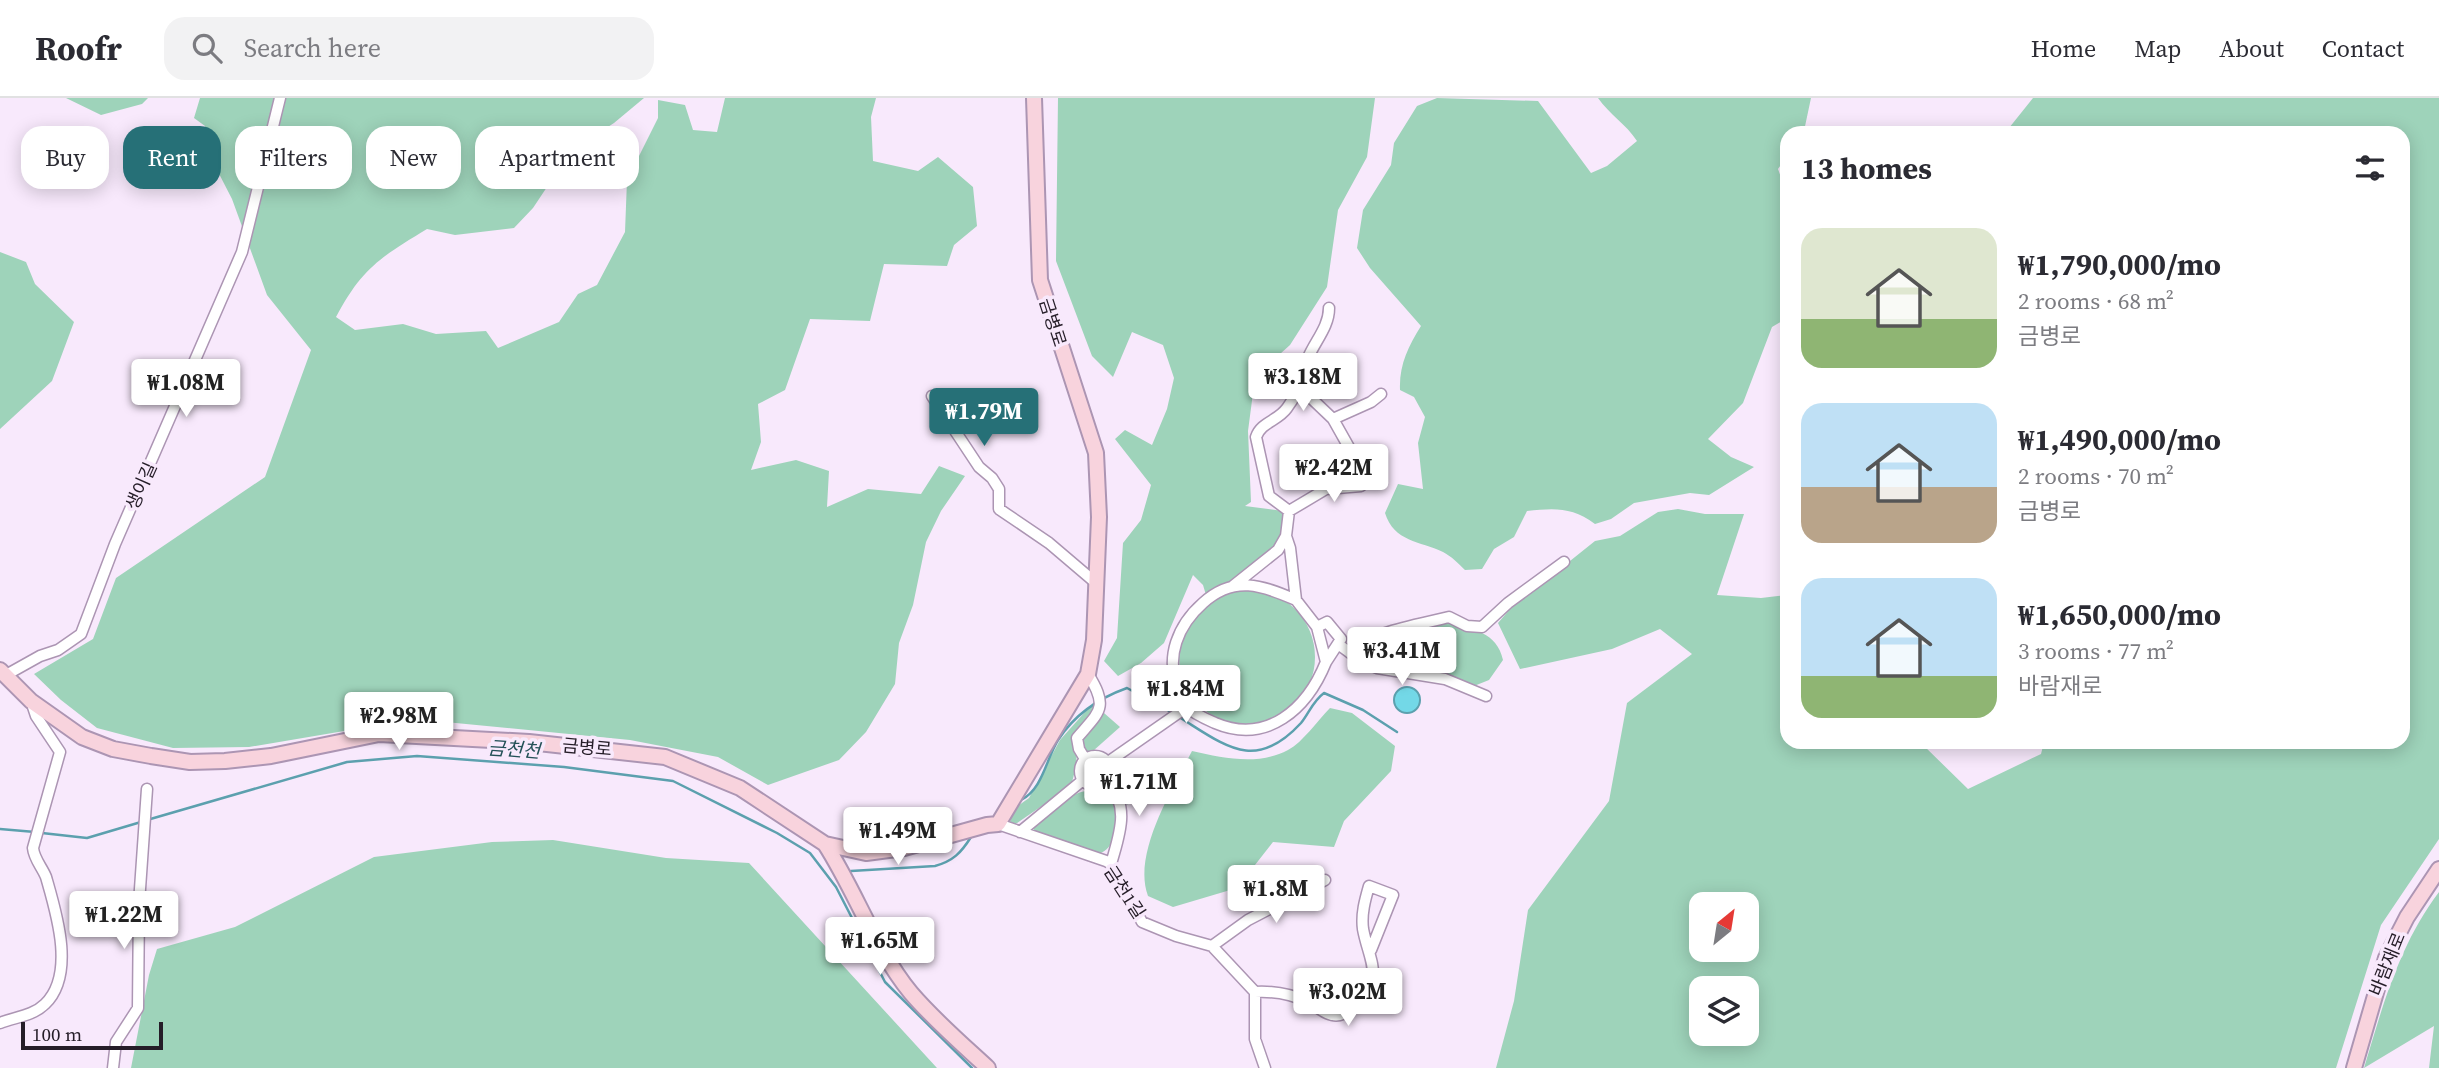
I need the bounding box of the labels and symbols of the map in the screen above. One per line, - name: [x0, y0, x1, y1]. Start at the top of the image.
- street label: 금병로: [1033, 295, 1073, 349]
- pin: ₩3.18M: [1246, 354, 1360, 413]
- pin: ₩1.08M: [129, 360, 243, 419]
- pin: ₩1.79M: [927, 388, 1041, 448]
- pin: ₩2.42M: [1277, 444, 1391, 504]
- street label: 생이길: [119, 458, 163, 514]
- pin: ₩3.41M: [1345, 628, 1459, 687]
- pin: ₩1.84M: [1129, 666, 1243, 725]
- pin: ₩2.98M: [342, 692, 456, 752]
- street label: 금병로: [561, 732, 613, 762]
- water label: 금천천: [487, 734, 543, 764]
- pin: ₩1.71M: [1082, 758, 1196, 818]
- pin: ₩1.49M: [841, 808, 955, 867]
- street label: 금천1길: [1099, 861, 1151, 923]
- pin: ₩1.8M: [1227, 866, 1325, 925]
- pin: ₩1.22M: [67, 892, 181, 951]
- north arrow: [1689, 892, 1759, 962]
- pin: ₩1.65M: [823, 918, 937, 977]
- street label: 바람재로: [2363, 929, 2411, 999]
- pin: ₩3.02M: [1291, 968, 1405, 1028]
- scale bar: [21, 1019, 163, 1051]

